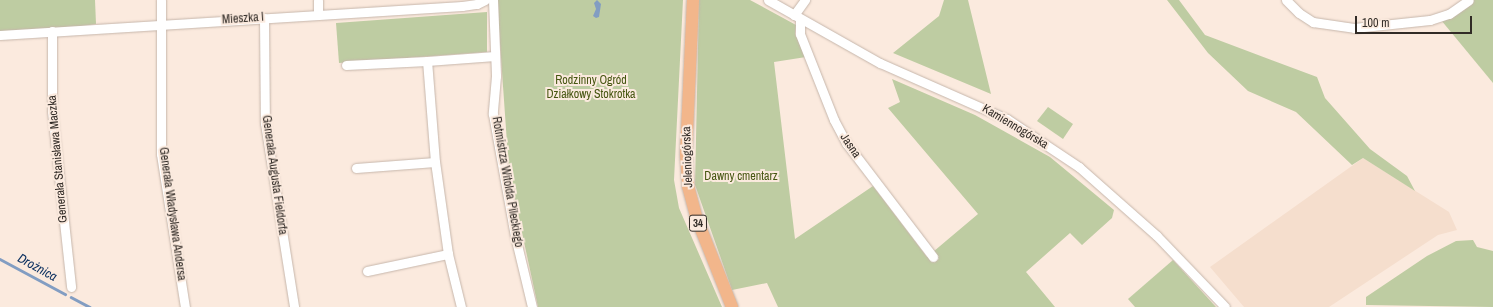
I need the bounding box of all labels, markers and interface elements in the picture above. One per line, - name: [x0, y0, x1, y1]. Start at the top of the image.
- scale bar: [1357, 8, 1474, 34]
- street label: Mieszka I: [221, 10, 265, 28]
- text: 100 m: [1362, 15, 1389, 31]
- park label: Rodzinny Ogród Działkowy Stokrotka: [546, 74, 636, 102]
- street label: Generała Stanisława Maczka: [45, 95, 71, 223]
- street label: Kamiennogórska: [979, 102, 1051, 152]
- street label: Generała Augusta Fieldorfa: [258, 114, 290, 236]
- street label: Rotmistrza Witolda Pileckiego: [488, 116, 526, 248]
- street label: Jeleniogórska: [680, 126, 696, 188]
- street label: Jasna: [837, 131, 863, 161]
- street label: Generała Władysława Andersa: [155, 146, 189, 282]
- park label: Dawny cmentarz: [704, 170, 778, 184]
- road number: 34: [688, 214, 708, 232]
- water label: Drożnica: [15, 251, 59, 285]

